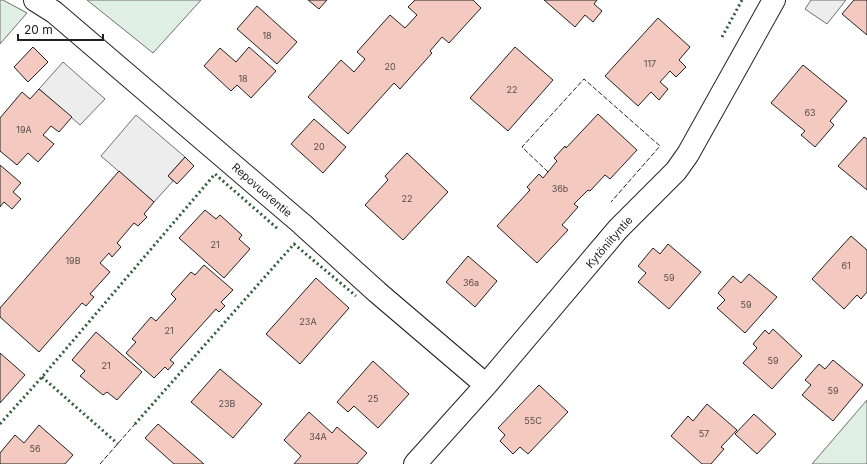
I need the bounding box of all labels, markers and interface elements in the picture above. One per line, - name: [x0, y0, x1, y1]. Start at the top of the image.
- scale bar: [18, 16, 103, 42]
- text: 20 m: [24, 22, 53, 37]
- house number: 18: [262, 30, 272, 41]
- house number: 117: [644, 58, 656, 69]
- house number: 20: [384, 61, 396, 72]
- house number: 18: [238, 73, 248, 84]
- house number: 22: [507, 84, 517, 95]
- house number: 63: [804, 107, 816, 118]
- house number: 19A: [16, 124, 32, 135]
- house number: 20: [313, 141, 325, 152]
- street label: Repovuorentie: [229, 160, 295, 220]
- house number: 36b: [552, 183, 569, 194]
- house number: 22: [402, 193, 412, 204]
- street label: Kytöniityntie: [583, 213, 635, 271]
- house number: 21: [210, 239, 220, 250]
- house number: 19B: [65, 255, 81, 266]
- house number: 61: [841, 260, 851, 271]
- house number: 59: [663, 272, 675, 283]
- house number: 36a: [463, 277, 479, 288]
- house number: 59: [740, 299, 752, 310]
- house number: 23A: [299, 316, 317, 327]
- house number: 21: [164, 325, 174, 336]
- house number: 59: [767, 355, 779, 366]
- house number: 21: [101, 360, 111, 371]
- house number: 59: [827, 385, 839, 396]
- house number: 25: [368, 393, 378, 404]
- house number: 23B: [219, 398, 236, 409]
- house number: 55C: [524, 415, 542, 426]
- house number: 57: [699, 428, 709, 439]
- house number: 34A: [309, 431, 327, 442]
- house number: 56: [29, 443, 41, 454]

